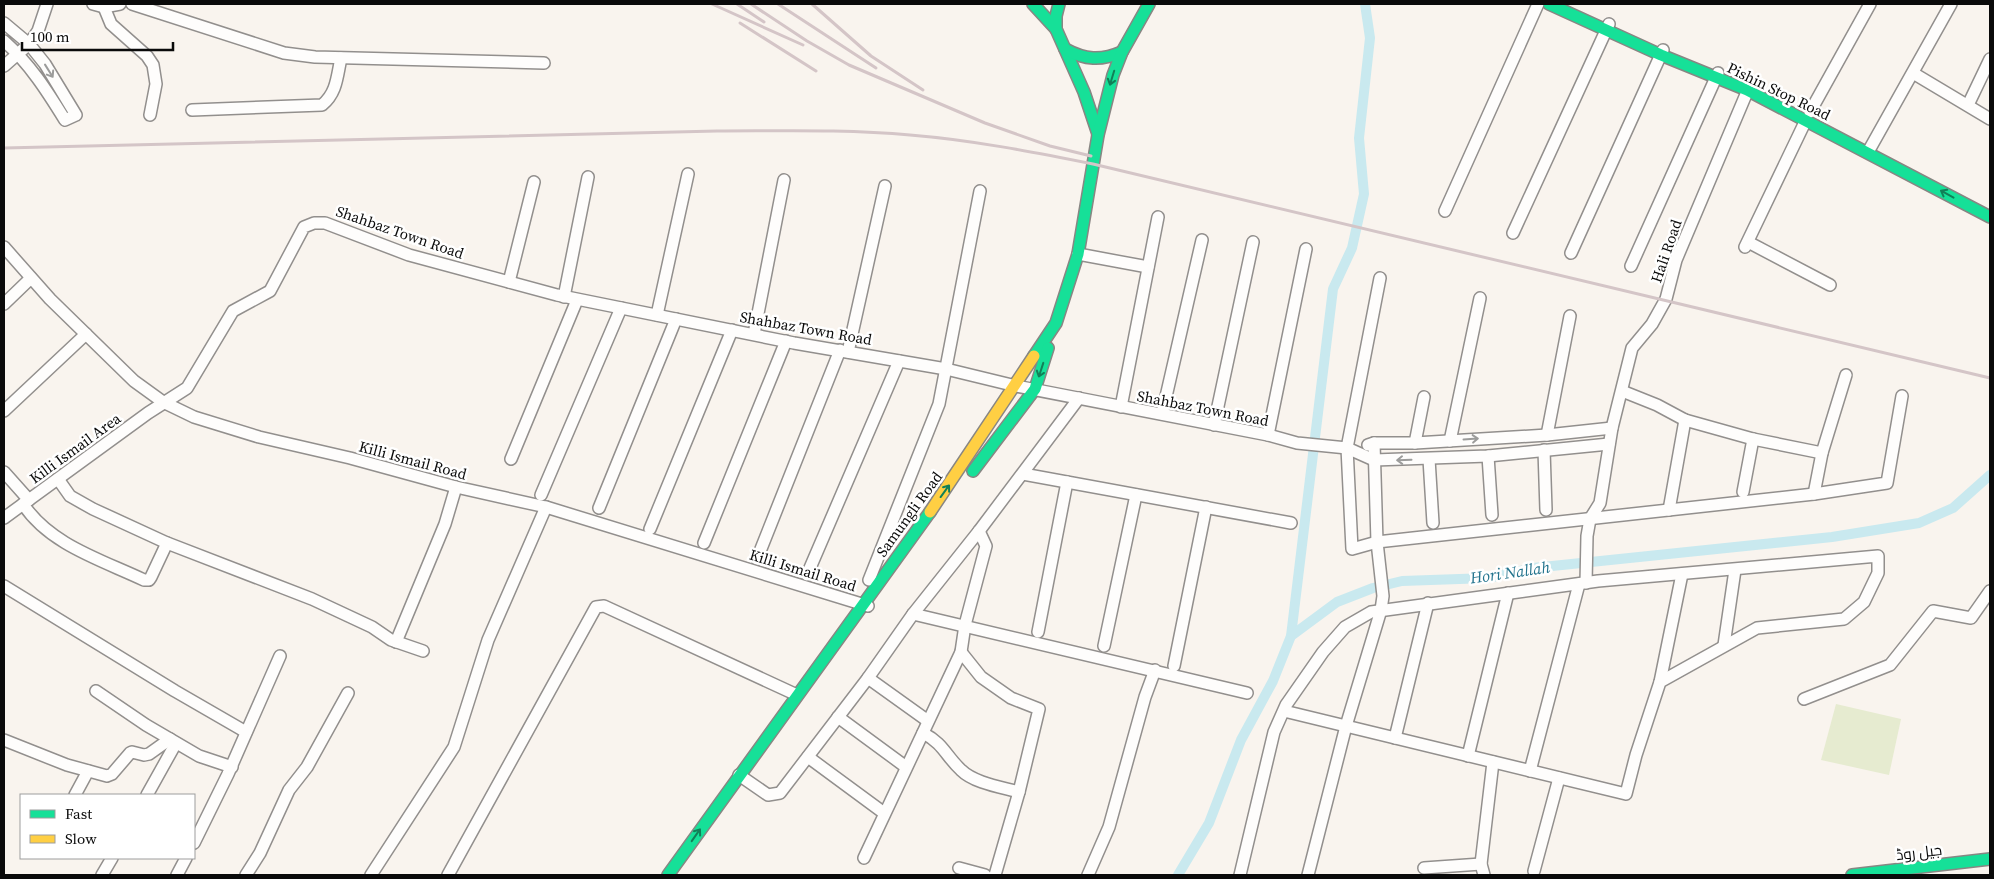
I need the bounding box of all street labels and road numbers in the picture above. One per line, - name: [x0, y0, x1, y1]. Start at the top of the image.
- street label: Pishin Stop Road: [1724, 57, 1835, 125]
- street label: Shahbaz Town Road: [333, 200, 467, 264]
- street label: Hali Road: [1645, 216, 1687, 285]
- street label: Shahbaz Town Road: [738, 306, 874, 350]
- street label: Shahbaz Town Road: [1135, 385, 1271, 431]
- street label: Killi Ismail Area: [25, 408, 125, 488]
- street label: Killi Ismail Road: [357, 436, 470, 485]
- street label: Samungli Road: [871, 467, 947, 561]
- street label: Killi Ismail Road: [747, 544, 859, 596]
- street label: جیل روڈ: [1895, 839, 1943, 865]

